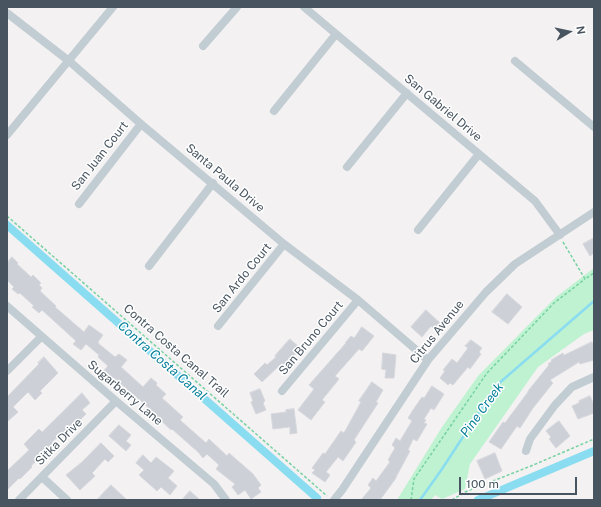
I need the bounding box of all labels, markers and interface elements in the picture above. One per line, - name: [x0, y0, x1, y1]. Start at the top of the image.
- north arrow: [549, 12, 589, 52]
- text: N: [574, 25, 587, 35]
- street label: San Gabriel Drive: [401, 71, 485, 145]
- street label: San Juan Court: [69, 119, 131, 193]
- street label: Santa Paula Drive: [183, 141, 267, 215]
- street label: San Ardo Court: [209, 240, 275, 316]
- street label: Citrus Avenue: [407, 297, 467, 367]
- street label: San Bruno Court: [276, 298, 346, 378]
- street label: Contra Costa Canal Trail: [120, 301, 232, 401]
- water label: Contra Costa Canal: [114, 318, 210, 404]
- street label: Sugarberry Lane: [85, 357, 165, 429]
- water label: Pine Creek: [457, 380, 507, 440]
- street label: Sitka Drive: [33, 416, 85, 468]
- scale bar: [461, 469, 579, 495]
- text: 100 m: [466, 477, 499, 491]

